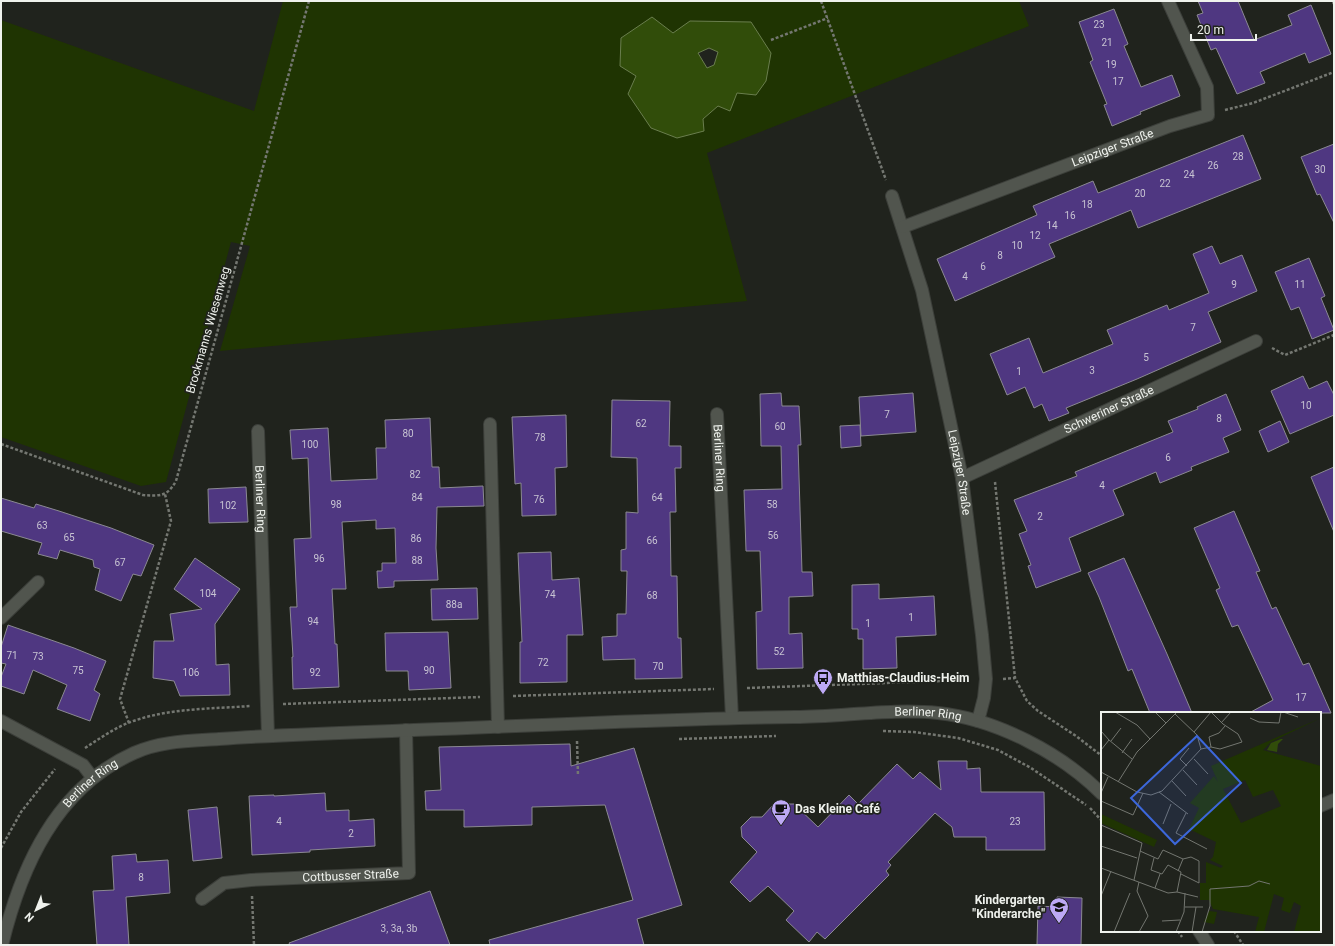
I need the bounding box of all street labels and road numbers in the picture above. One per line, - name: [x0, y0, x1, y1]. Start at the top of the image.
- street label: Leipziger Straße: [1070, 126, 1155, 170]
- street label: Brockmanns Wiesenweg: [183, 265, 233, 395]
- street label: Schweriner Straße: [1062, 383, 1156, 437]
- street label: Berliner Ring: [711, 424, 728, 492]
- street label: Leipziger Straße: [945, 429, 974, 516]
- street label: Berliner Ring: [252, 465, 268, 533]
- street label: Berliner Ring: [894, 704, 963, 724]
- street label: Berliner Ring: [60, 756, 120, 810]
- street label: Cottbusser Straße: [302, 866, 399, 885]

